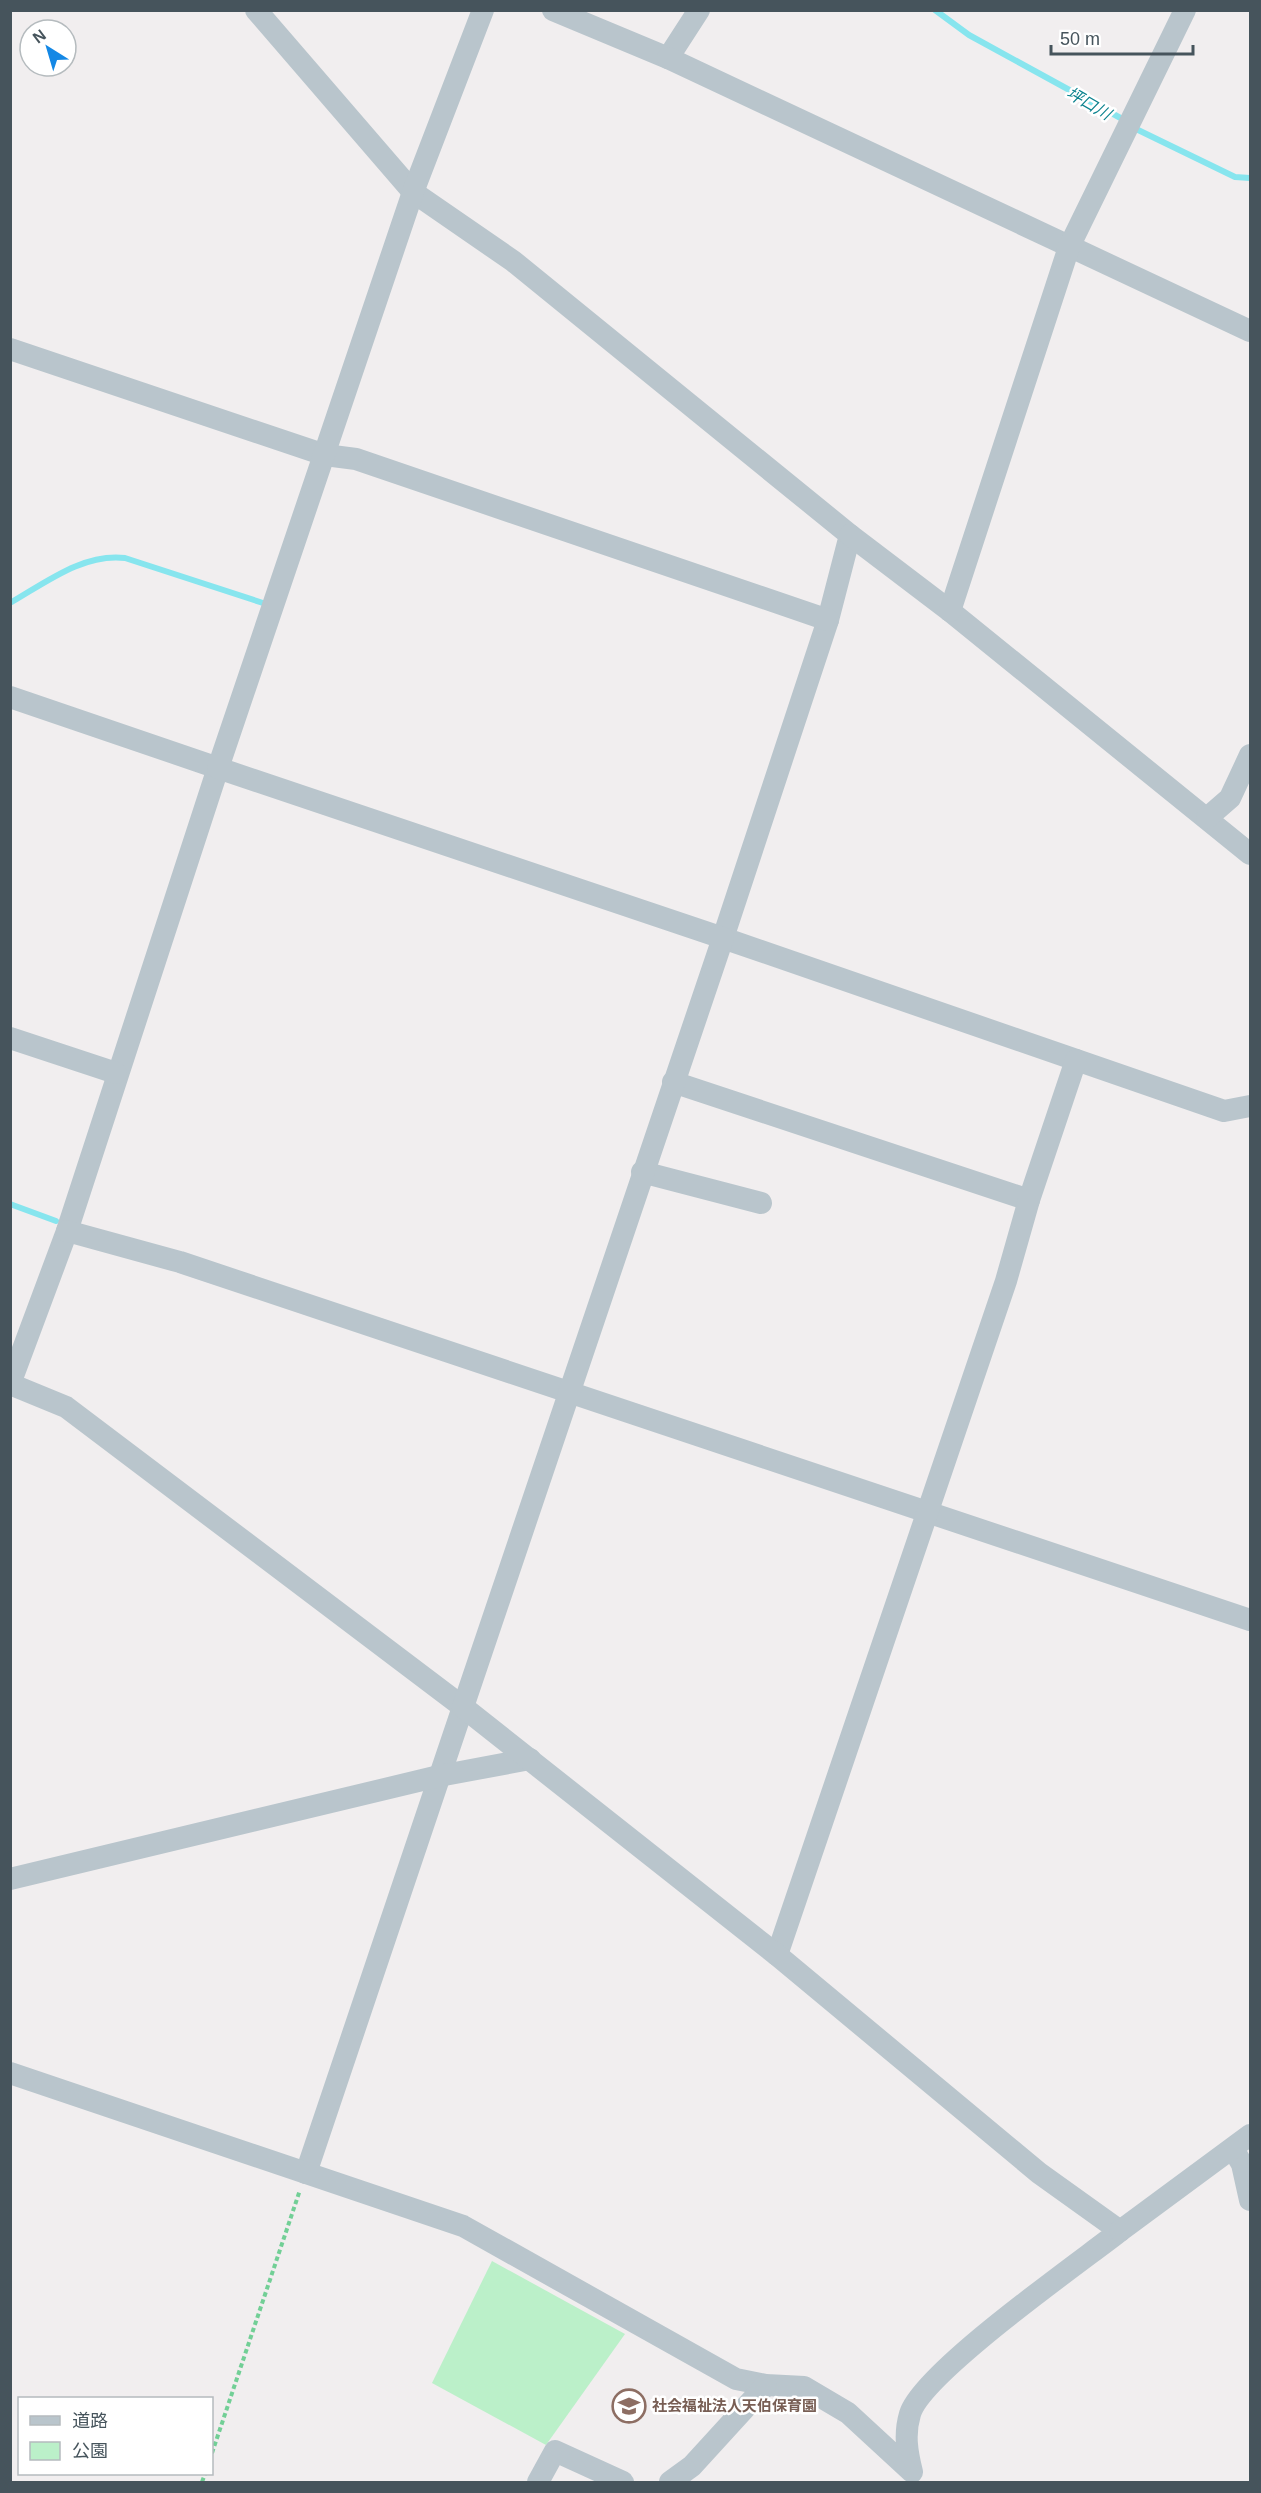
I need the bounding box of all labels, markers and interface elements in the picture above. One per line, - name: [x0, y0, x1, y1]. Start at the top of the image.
- north arrow: [18, 18, 78, 78]
- scale bar: [1051, 18, 1194, 56]
- text: N: [30, 26, 49, 47]
- text: 50 m: [1060, 29, 1100, 49]
- water label: 坪口川: [1064, 84, 1116, 124]
- school or university icon: 社会福祉法人天伯保育園: [611, 2388, 647, 2424]
- legend: [18, 2397, 213, 2475]
- place label: 社会福祉法人天伯保育園: [652, 2397, 817, 2414]
- text: 道路: [72, 2411, 108, 2431]
- text: 公園: [72, 2441, 108, 2461]

